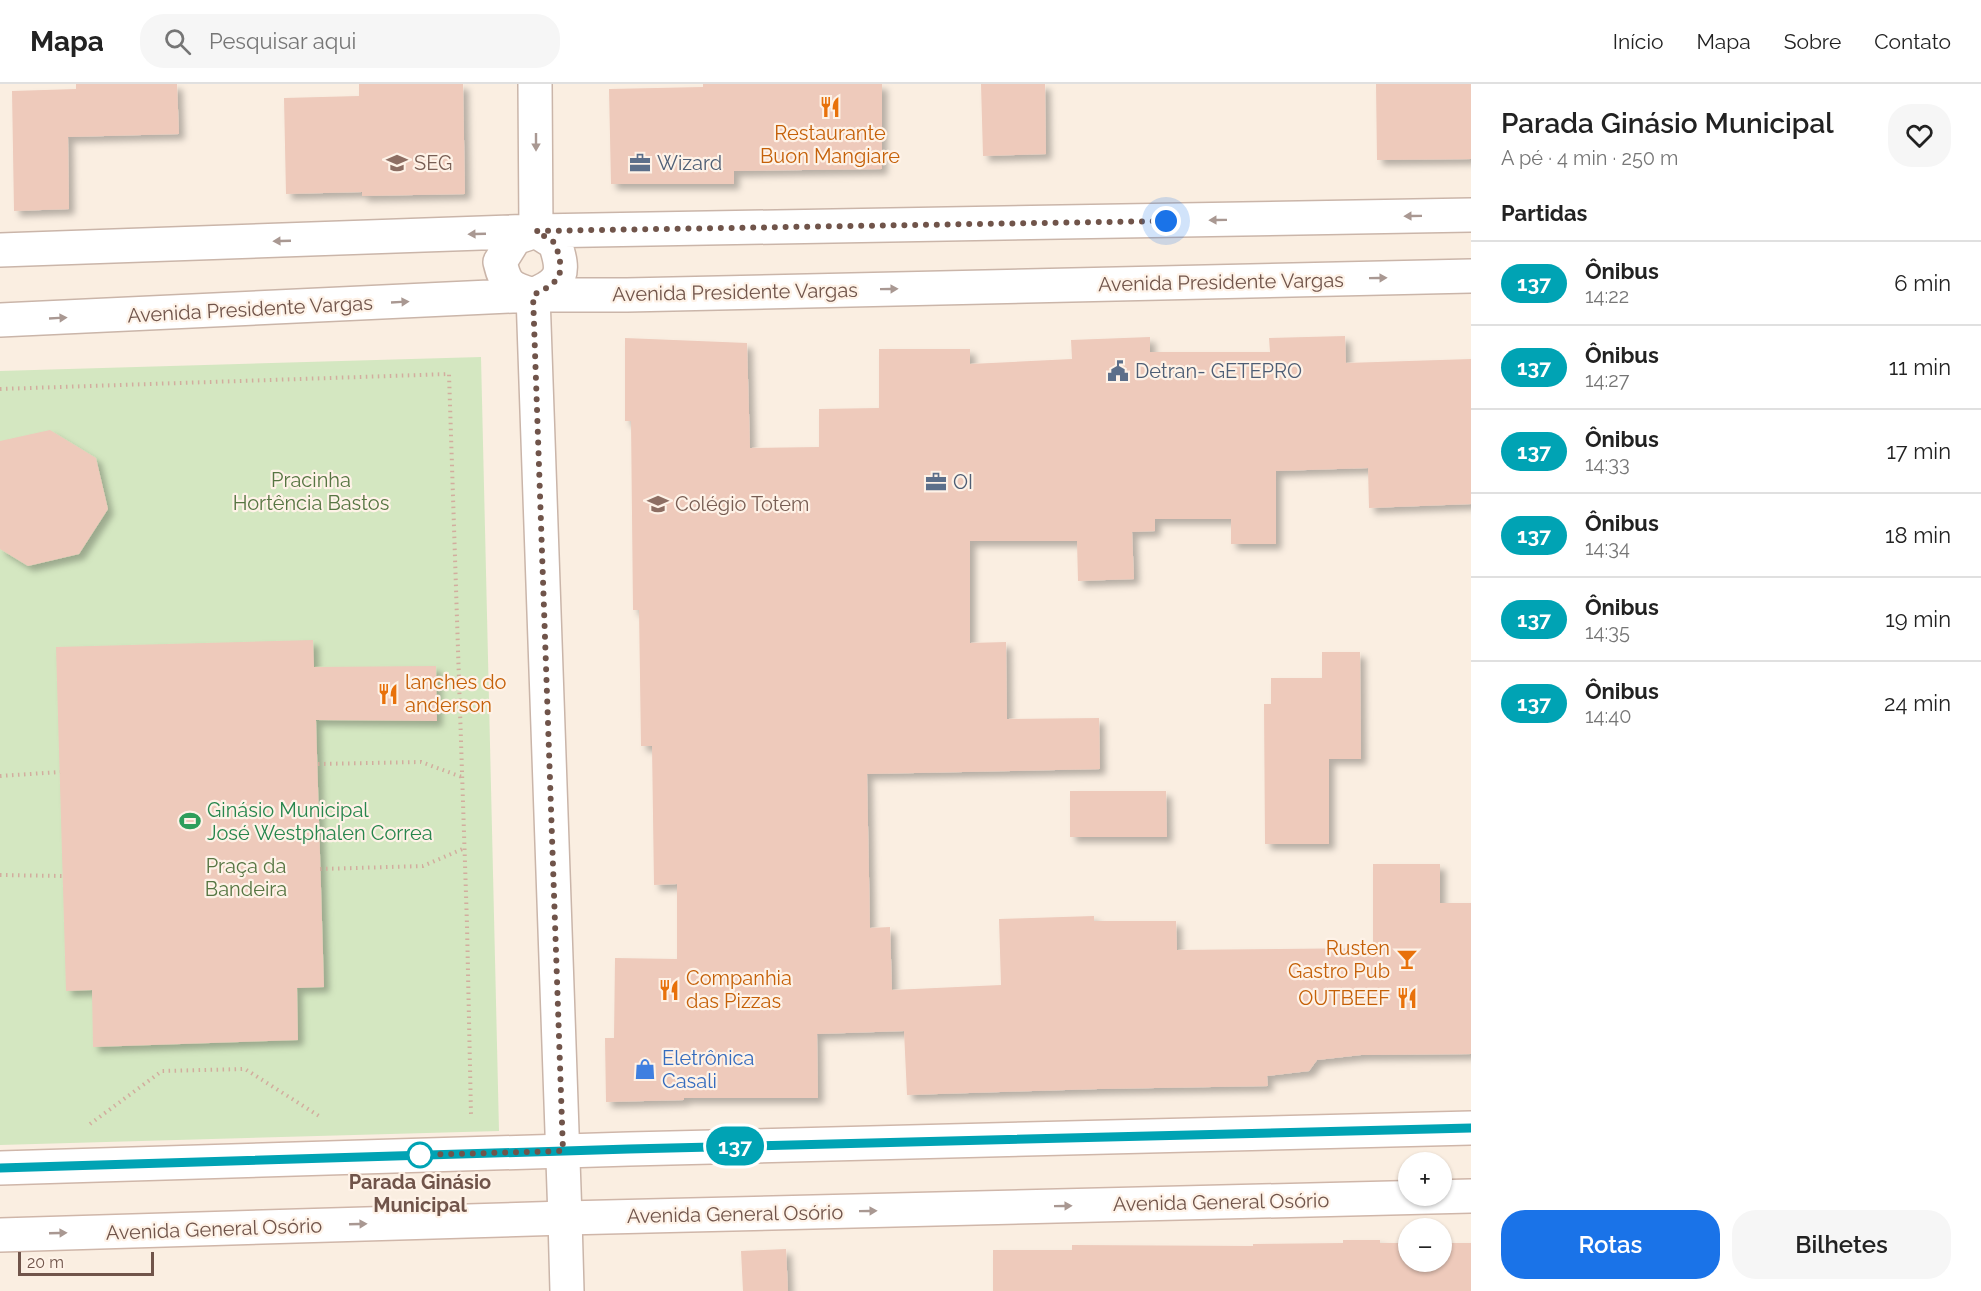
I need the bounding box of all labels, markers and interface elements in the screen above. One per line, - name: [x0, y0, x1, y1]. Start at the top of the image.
- search box: [140, 14, 560, 68]
- text: Mapa: [30, 25, 104, 58]
- icon: search: [161, 25, 194, 58]
- text: Pesquisar aqui: [209, 28, 356, 54]
- text: Início: [1613, 29, 1663, 54]
- text: Mapa: [1696, 29, 1751, 54]
- text: Sobre: [1784, 29, 1841, 54]
- text: Contato: [1874, 29, 1951, 54]
- restaurant icon: Restaurante Buon Mangiare: [818, 95, 842, 119]
- button: heart: [1888, 104, 1951, 167]
- text: Parada Ginásio Municipal: [1501, 107, 1834, 140]
- place label: Restaurante Buon Mangiare: [760, 121, 900, 168]
- one-way arrow: [531, 133, 541, 152]
- text: A pé · 4 min · 250 m: [1501, 146, 1679, 170]
- school or university icon: SEG: [385, 151, 409, 175]
- place label: SEG: [414, 151, 452, 175]
- office icon: Wizard: [628, 151, 652, 175]
- place label: Wizard: [657, 151, 722, 175]
- text: Partidas: [1501, 200, 1587, 226]
- your location: [1151, 206, 1181, 236]
- one-way arrow: [1403, 211, 1422, 221]
- one-way arrow: [1208, 215, 1227, 225]
- one-way arrow: [467, 230, 486, 239]
- one-way arrow: [272, 236, 291, 245]
- text: Ônibus: [1585, 258, 1659, 284]
- street label: Avenida Presidente Vargas: [1098, 268, 1344, 296]
- text: 6 min: [1894, 270, 1951, 296]
- text: 137: [1517, 271, 1551, 296]
- one-way arrow: [1368, 274, 1387, 283]
- street label: Avenida Presidente Vargas: [612, 278, 858, 306]
- one-way arrow: [879, 284, 898, 294]
- text: 14:22: [1585, 284, 1629, 308]
- street label: Avenida Presidente Vargas: [127, 291, 373, 327]
- one-way arrow: [391, 297, 410, 306]
- one-way arrow: [49, 313, 68, 322]
- text: Ônibus: [1585, 342, 1659, 368]
- text: 11 min: [1889, 354, 1951, 380]
- text: 137: [1517, 355, 1551, 380]
- public building icon: Detran- GETEPRO: [1106, 359, 1130, 383]
- place label: Detran- GETEPRO: [1135, 359, 1302, 383]
- text: 14:27: [1585, 368, 1629, 392]
- text: Ônibus: [1585, 426, 1659, 452]
- text: 17 min: [1886, 438, 1951, 464]
- text: 137: [1517, 439, 1551, 464]
- text: 14:33: [1585, 452, 1630, 476]
- park label: Pracinha Hortência Bastos: [233, 468, 389, 515]
- office icon: OI: [924, 470, 948, 494]
- place label: OI: [953, 470, 973, 494]
- school or university icon: Colégio Totem: [646, 492, 670, 516]
- place label: Colégio Totem: [675, 492, 809, 516]
- text: Ônibus: [1585, 510, 1659, 536]
- text: 18 min: [1885, 522, 1951, 548]
- text: 137: [1517, 523, 1551, 548]
- text: 14:34: [1585, 536, 1630, 560]
- text: Ônibus: [1585, 594, 1659, 620]
- text: 19 min: [1885, 606, 1951, 632]
- text: 137: [1517, 607, 1551, 632]
- text: 14:35: [1585, 620, 1630, 644]
- place label: lanches do anderson: [405, 670, 507, 717]
- text: Ônibus: [1585, 678, 1659, 704]
- restaurant icon: lanches do anderson: [376, 682, 400, 706]
- text: 24 min: [1884, 690, 1951, 716]
- text: 137: [1517, 691, 1551, 716]
- text: 14:40: [1585, 704, 1631, 728]
- place label: Ginásio Municipal José Westphalen Correa: [207, 798, 433, 845]
- sports icon: Ginásio Municipal José Westphalen Correa: [178, 809, 202, 833]
- park label: Praça da Bandeira: [205, 854, 287, 901]
- place label: Rusten Gastro Pub: [1288, 936, 1390, 983]
- bar icon: Rusten Gastro Pub: [1395, 947, 1419, 971]
- place label: Companhia das Pizzas: [686, 966, 792, 1013]
- restaurant icon: Companhia das Pizzas: [657, 978, 681, 1002]
- place label: OUTBEEF: [1298, 986, 1390, 1010]
- restaurant icon: OUTBEEF: [1395, 986, 1419, 1010]
- place label: Eletrônica Casali: [662, 1046, 754, 1093]
- shop icon: Eletrônica Casali: [633, 1057, 657, 1081]
- line badge: 137: [700, 1126, 770, 1166]
- text: 137: [718, 1134, 752, 1159]
- marker: Parada Ginásio Municipal: [407, 1142, 433, 1168]
- map controls: [1398, 1152, 1452, 1272]
- button: +: [1398, 1152, 1452, 1206]
- place label: Parada Ginásio Municipal: [349, 1170, 491, 1217]
- street label: Avenida General Osório: [1113, 1188, 1330, 1216]
- street label: Avenida General Osório: [627, 1200, 844, 1228]
- one-way arrow: [1054, 1201, 1073, 1211]
- one-way arrow: [859, 1206, 878, 1215]
- button: Rotas: [1501, 1210, 1720, 1279]
- button: Bilhetes: [1732, 1210, 1951, 1279]
- street label: Avenida General Osório: [105, 1213, 323, 1245]
- button: −: [1398, 1218, 1452, 1272]
- one-way arrow: [349, 1220, 368, 1229]
- one-way arrow: [49, 1229, 68, 1238]
- scale bar: [18, 1249, 154, 1276]
- text: 20 m: [27, 1253, 64, 1272]

